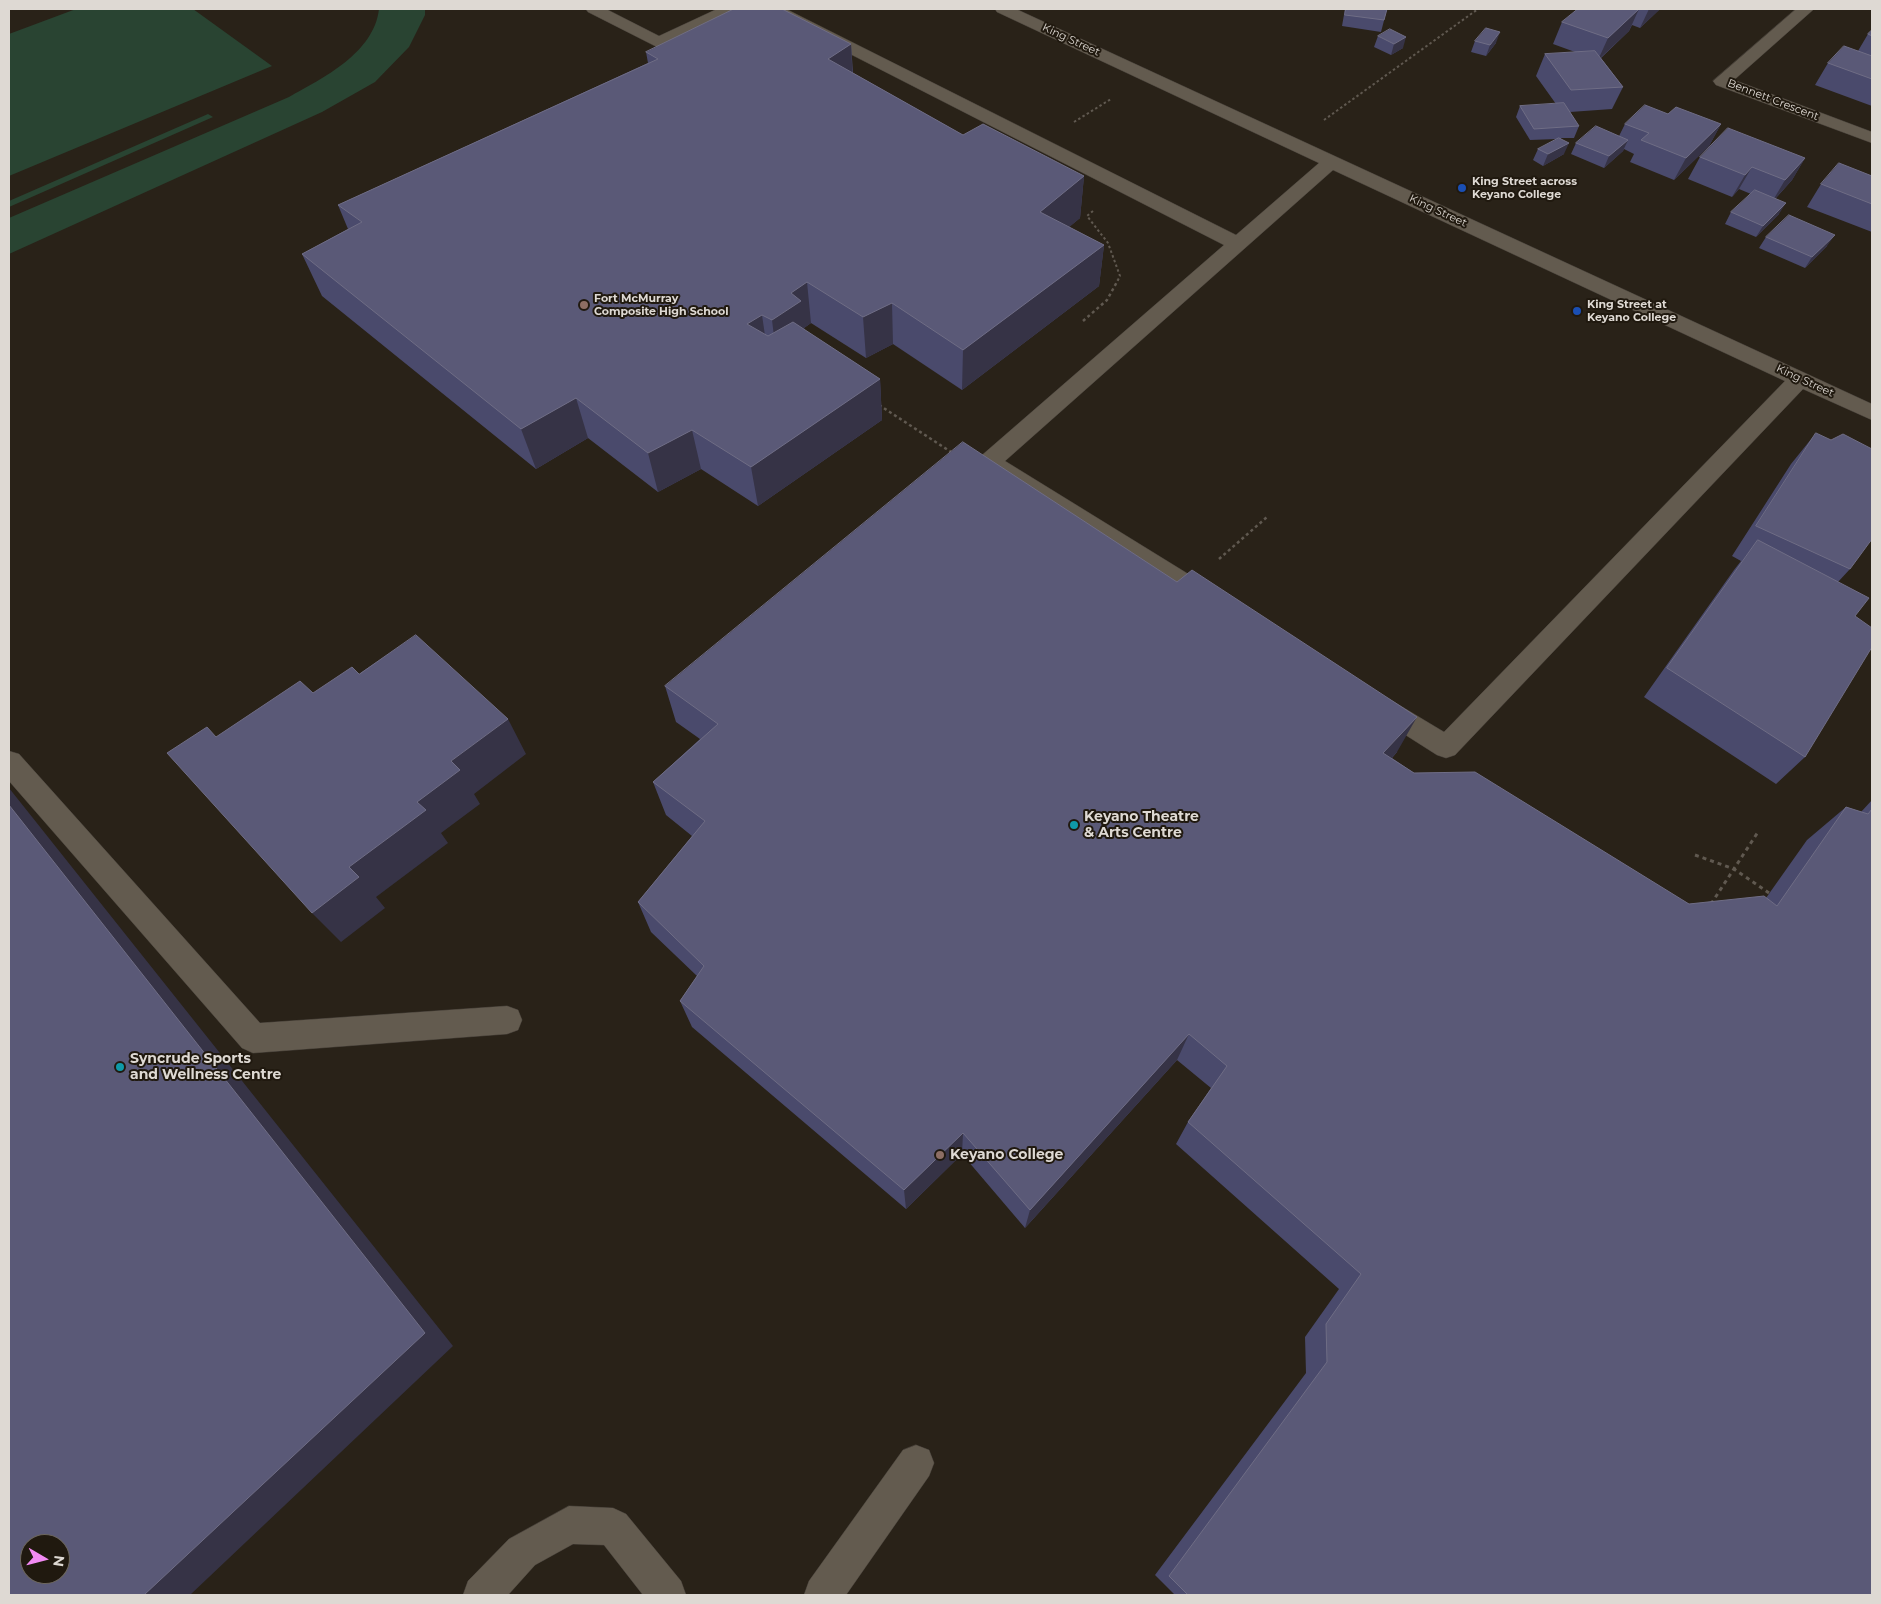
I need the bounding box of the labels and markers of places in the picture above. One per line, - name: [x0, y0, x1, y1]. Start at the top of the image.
- place label: King Street across Keyano College: [1472, 175, 1577, 201]
- marker: King Street across Keyano College: [1456, 182, 1468, 194]
- place label: Fort McMurray Composite High School: [594, 292, 729, 318]
- place label: King Street at Keyano College: [1587, 298, 1676, 324]
- marker: Fort McMurray Composite High School: [578, 299, 590, 311]
- marker: King Street at Keyano College: [1571, 305, 1583, 317]
- place label: Keyano Theatre & Arts Centre: [1084, 809, 1199, 842]
- marker: Keyano Theatre & Arts Centre: [1068, 819, 1080, 831]
- place label: Syncrude Sports and Wellness Centre: [130, 1051, 281, 1084]
- marker: Syncrude Sports and Wellness Centre: [114, 1061, 126, 1073]
- place label: Keyano College: [950, 1147, 1063, 1163]
- marker: Keyano College: [934, 1149, 946, 1161]

